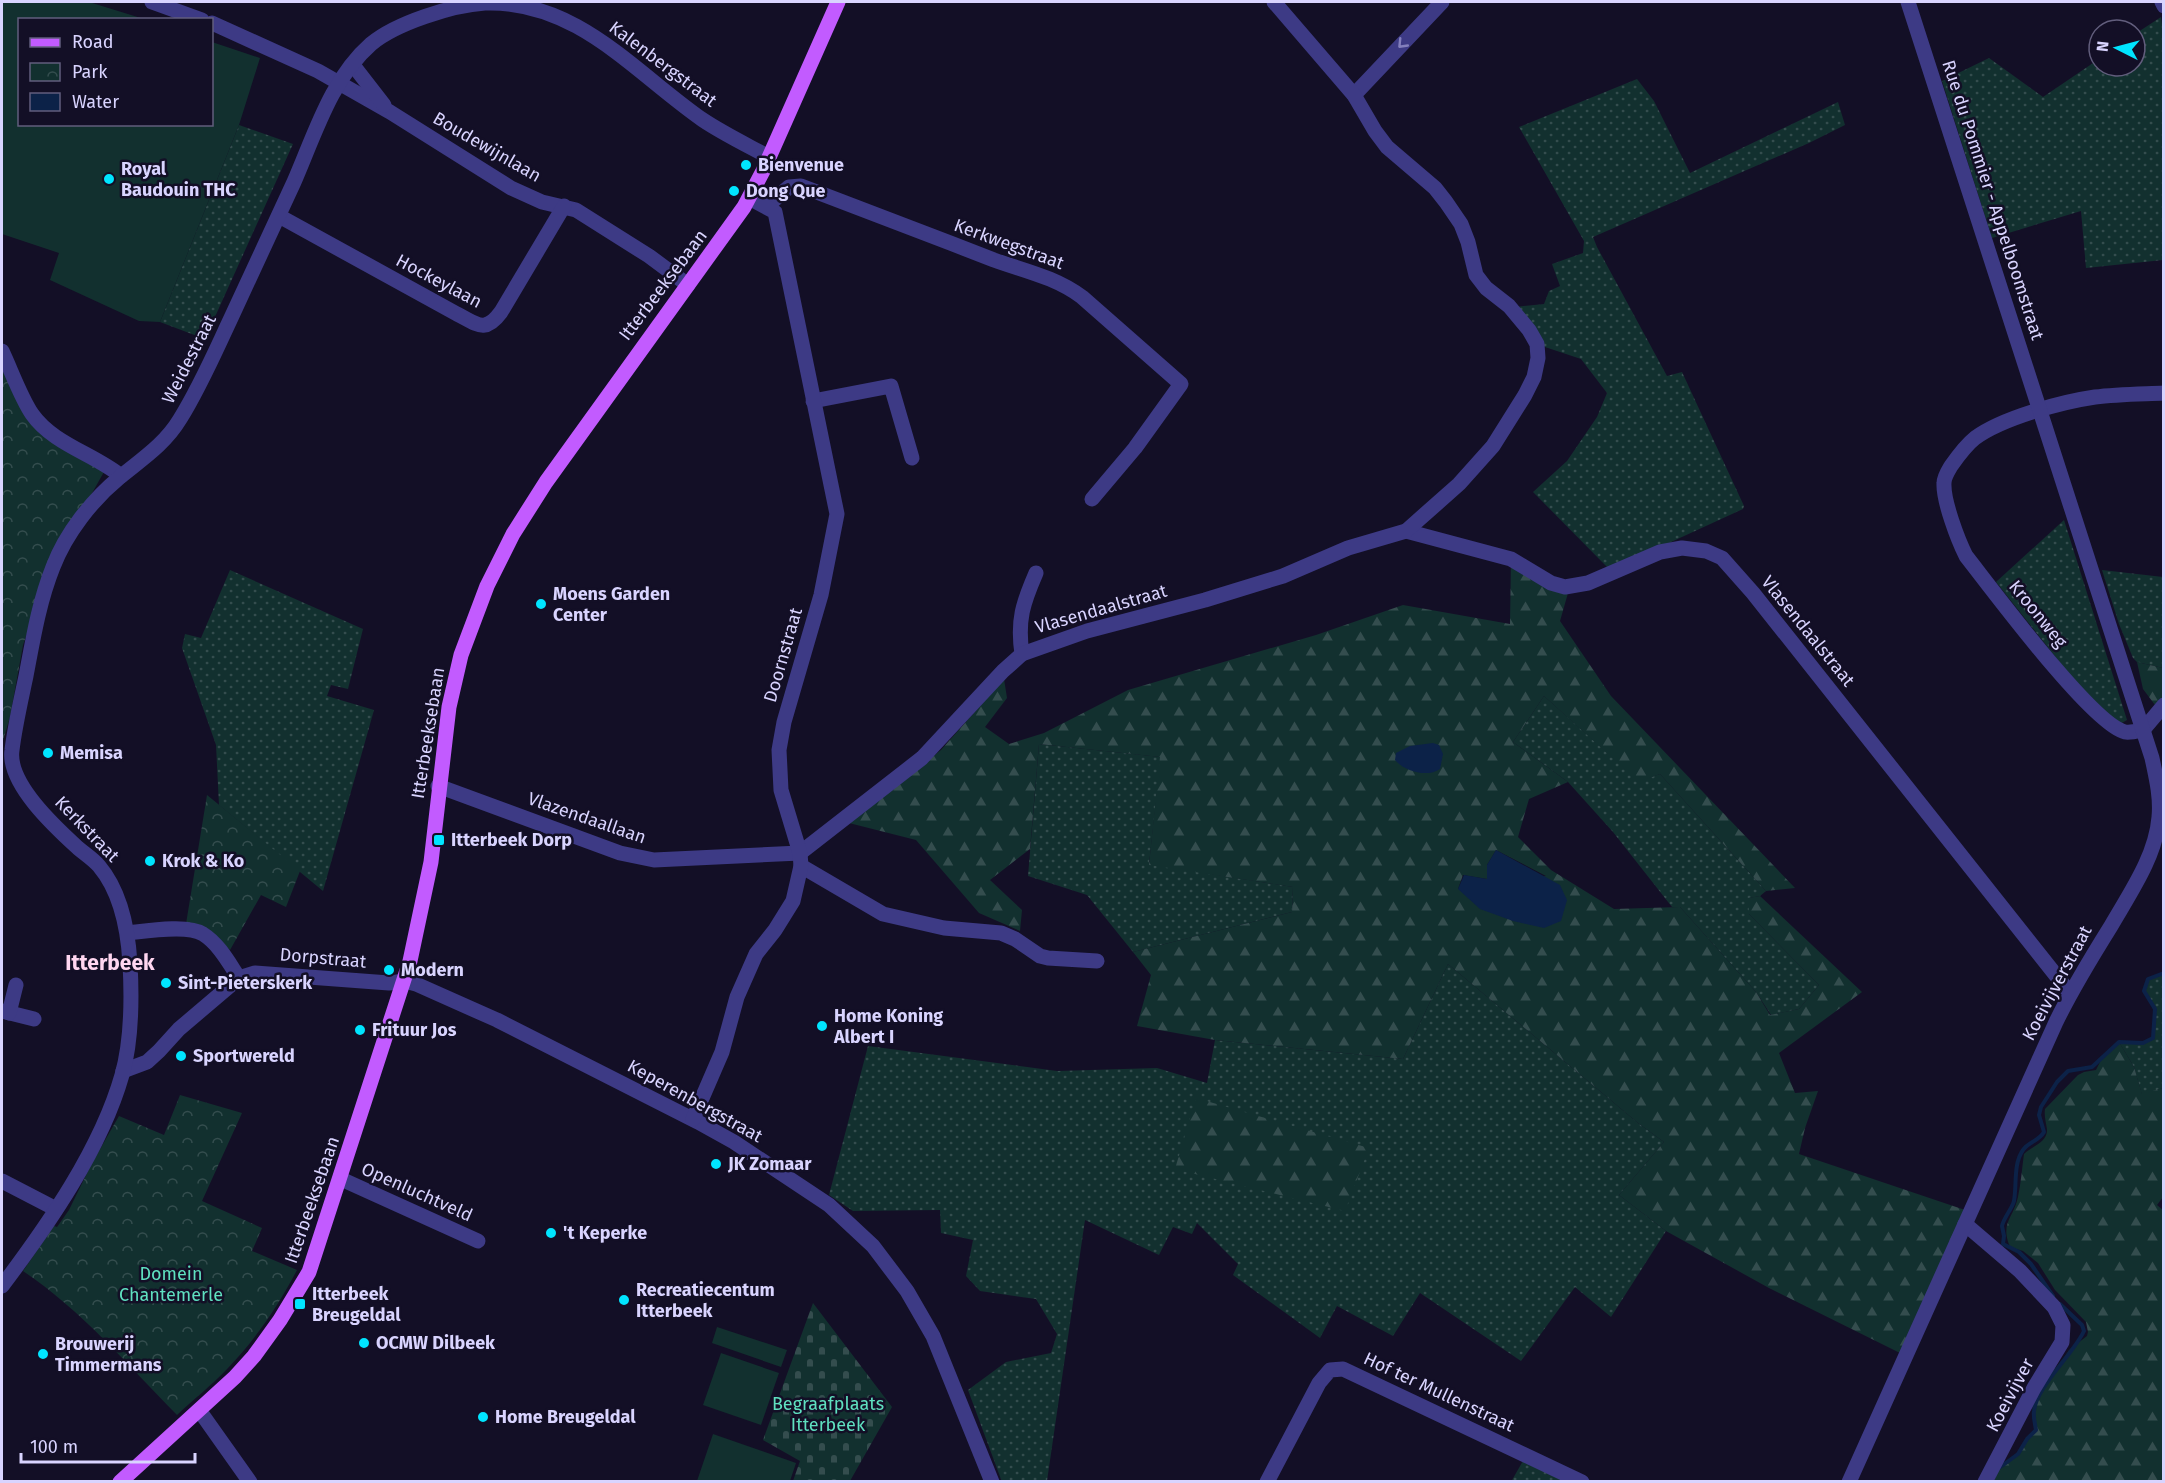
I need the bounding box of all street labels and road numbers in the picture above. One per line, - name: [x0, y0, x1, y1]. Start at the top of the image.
- street label: Kalenbergstraat: [605, 16, 722, 112]
- street label: Rue du Pommier - Appelboomstraat: [1937, 57, 2049, 343]
- street label: Boudewijnlaan: [429, 107, 545, 187]
- street label: Kerkwegstraat: [951, 214, 1067, 274]
- street label: Itterbeeksebaan: [614, 225, 712, 345]
- street label: Hockeylaan: [392, 249, 486, 313]
- street label: Weidestraat: [157, 310, 221, 407]
- street label: Vlasendaalstraat: [1757, 571, 1860, 691]
- street label: Kroonweg: [2004, 576, 2072, 653]
- street label: Vlasendaalstraat: [1033, 580, 1170, 638]
- street label: Doornstraat: [759, 605, 807, 705]
- street label: Itterbeeksebaan: [407, 666, 449, 800]
- street label: Vlazendaallaan: [525, 787, 649, 849]
- street label: Kerkstraat: [50, 791, 124, 867]
- street label: Koeivijverstraat: [2017, 921, 2097, 1044]
- street label: Dorpstraat: [279, 943, 368, 973]
- street label: Keperenbergstraat: [624, 1055, 767, 1147]
- street label: Itterbeeksebaan: [280, 1134, 344, 1266]
- street label: Openluchtveld: [358, 1158, 476, 1226]
- street label: Hof ter Mullenstraat: [1360, 1347, 1518, 1437]
- street label: Koeivijver: [1981, 1354, 2039, 1436]

